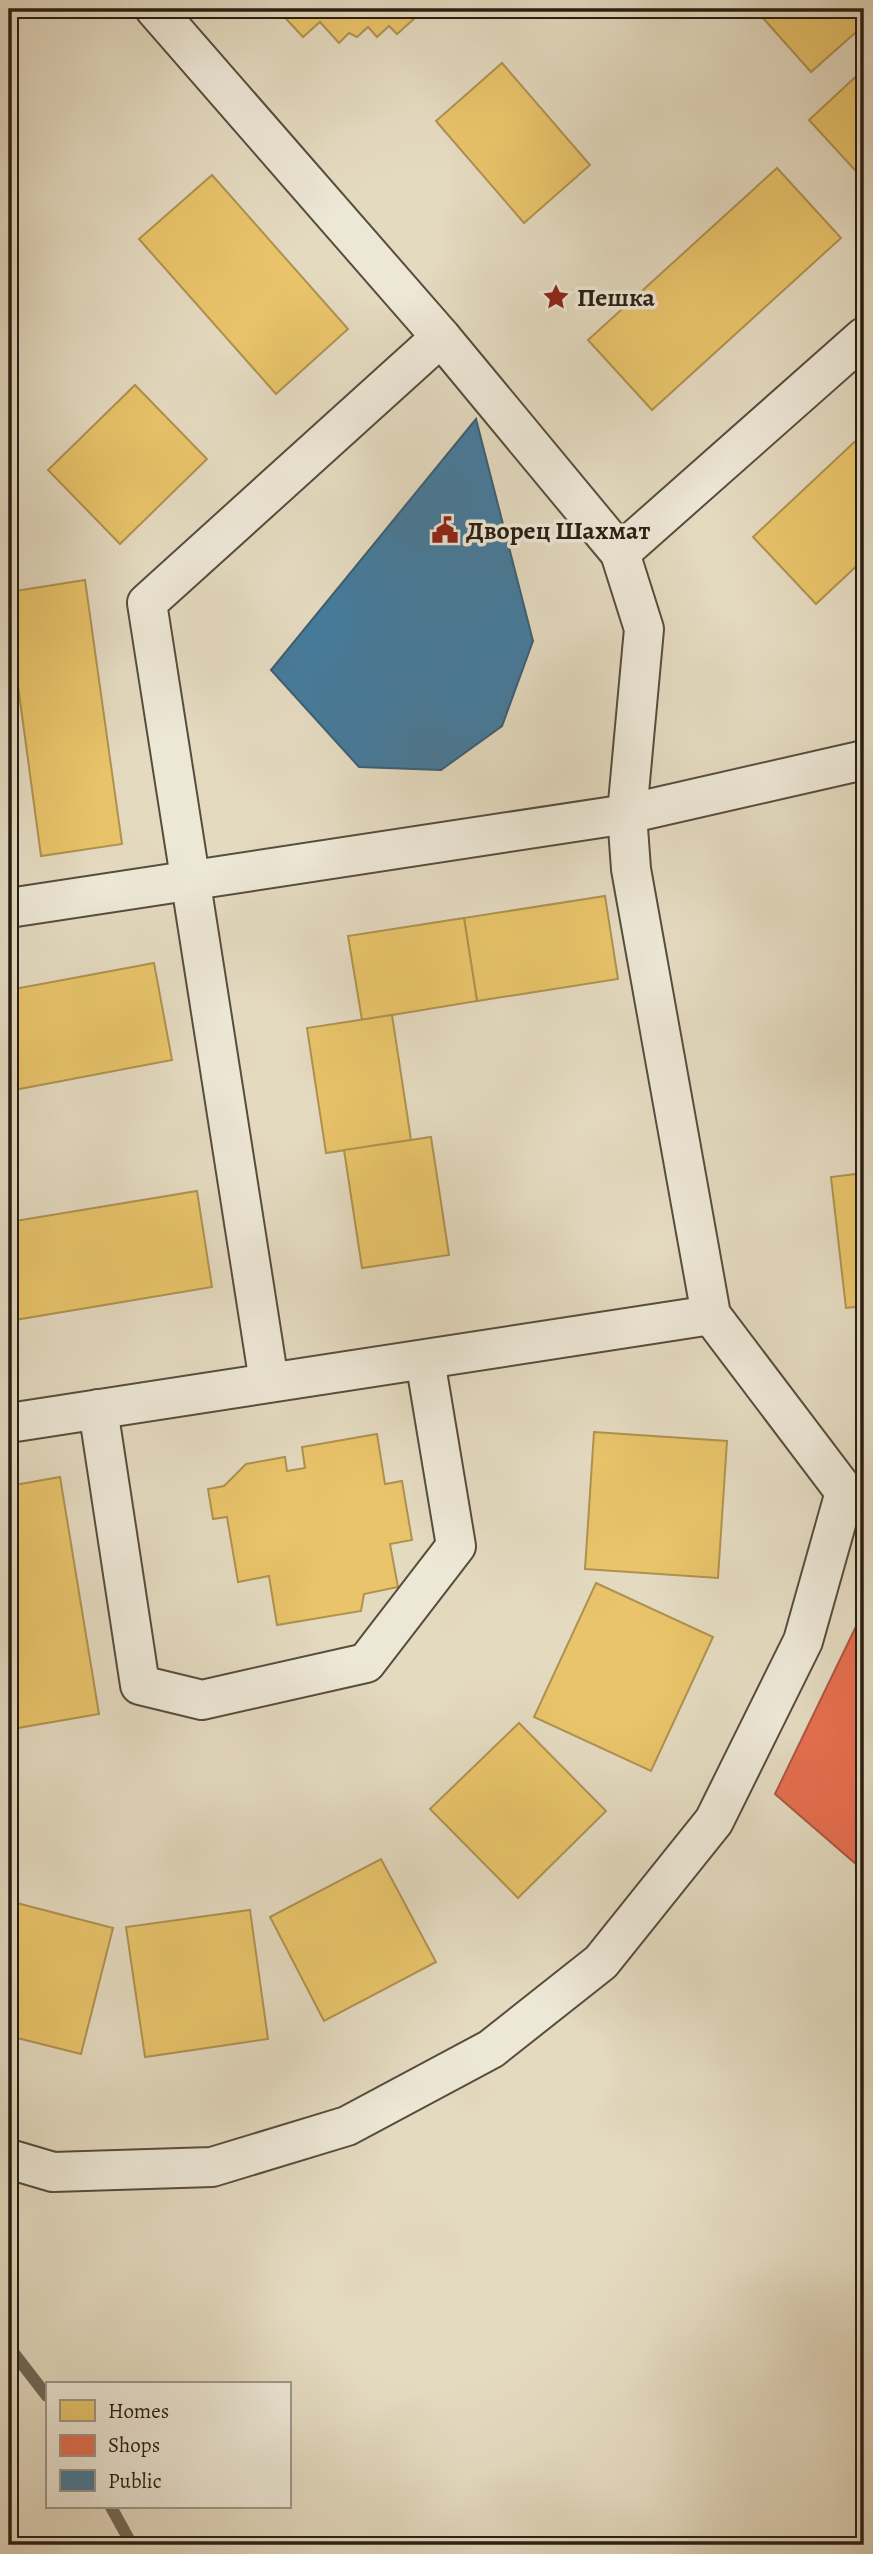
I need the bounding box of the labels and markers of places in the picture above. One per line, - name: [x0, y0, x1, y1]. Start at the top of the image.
- place label: Пешка: [577, 280, 656, 315]
- place icon: Пешка: [541, 282, 571, 312]
- place label: Дворец Шахмат: [466, 513, 650, 548]
- public building icon: Дворец Шахмат: [430, 515, 460, 545]

